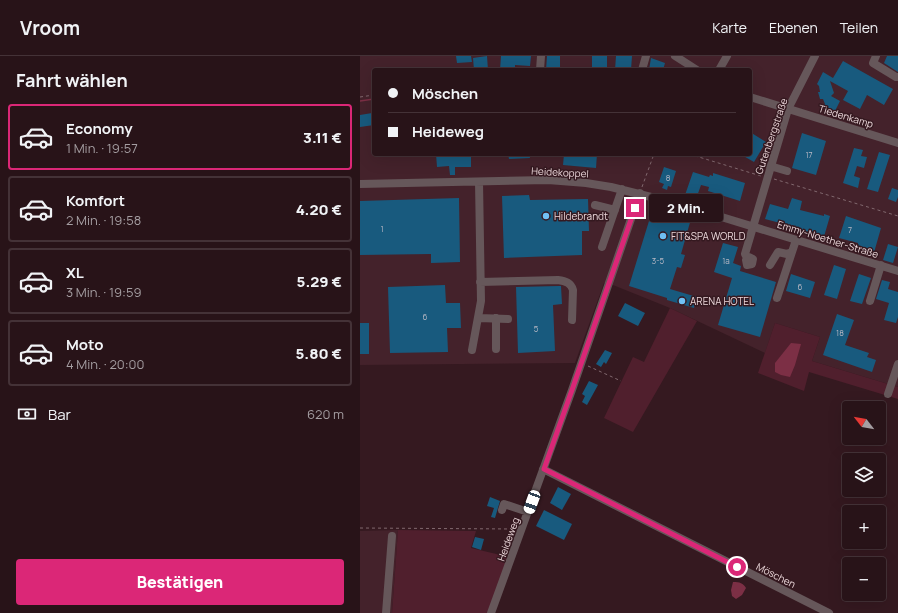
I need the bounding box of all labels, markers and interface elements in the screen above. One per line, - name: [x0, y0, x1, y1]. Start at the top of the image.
- text: Vroom: [20, 15, 80, 41]
- text: Karte: [712, 18, 747, 37]
- text: Ebenen: [769, 18, 818, 37]
- text: Teilen: [840, 18, 878, 37]
- text: Fahrt wählen: [16, 68, 128, 92]
- text: Möschen: [412, 83, 478, 104]
- street label: Gutenbergstraße: [751, 96, 791, 176]
- street label: Tiedenkamp: [817, 101, 875, 131]
- text: Economy: [66, 118, 133, 139]
- icon: car: [18, 119, 54, 155]
- text: Heideweg: [412, 121, 484, 142]
- text: 3.11 €: [303, 127, 342, 148]
- text: 1 Min. · 19:57: [66, 139, 138, 157]
- house number: 17: [805, 149, 813, 160]
- street label: Heidekoppel: [531, 164, 589, 180]
- house number: 8: [666, 172, 671, 183]
- text: Komfort: [66, 190, 125, 211]
- icon: car: [18, 191, 54, 227]
- callout: 2 Min.: [649, 194, 723, 222]
- text: 4.20 €: [296, 199, 342, 220]
- route end: [626, 199, 644, 217]
- text: 2 Min.: [667, 199, 705, 217]
- place label: Hildebrandt: [554, 209, 608, 223]
- text: 2 Min. · 19:58: [66, 211, 141, 229]
- marker: Hildebrandt: [541, 211, 551, 221]
- street label: Emmy-Noether-Straße: [776, 217, 880, 261]
- house number: 1: [380, 223, 384, 234]
- house number: 7: [848, 224, 852, 235]
- place label: FIT&SPA WORLD: [671, 229, 746, 243]
- marker: FIT&SPA WORLD: [658, 231, 668, 241]
- house number: 3-5: [652, 255, 665, 266]
- house number: 1a: [722, 255, 730, 266]
- text: XL: [66, 262, 84, 283]
- icon: car: [18, 263, 54, 299]
- text: 5.29 €: [297, 271, 342, 292]
- house number: 6: [798, 281, 803, 292]
- text: 3 Min. · 19:59: [66, 283, 142, 301]
- place label: ARENA HOTEL: [690, 294, 754, 308]
- marker: ARENA HOTEL: [677, 296, 687, 306]
- house number: 6: [423, 311, 428, 322]
- house number: 5: [534, 323, 539, 334]
- house number: 18: [836, 327, 844, 338]
- text: Moto: [66, 334, 103, 355]
- icon: car: [18, 335, 54, 371]
- text: 5.80 €: [296, 343, 342, 364]
- text: 4 Min. · 20:00: [66, 355, 144, 373]
- north arrow: [842, 401, 886, 445]
- map controls: [842, 401, 886, 601]
- icon: cash: [16, 403, 38, 425]
- text: Bar: [48, 404, 71, 425]
- text: 620 m: [307, 405, 344, 423]
- button: layers: [842, 453, 886, 497]
- car: [522, 489, 542, 515]
- button: +: [842, 505, 886, 549]
- street label: Heideweg: [494, 515, 522, 563]
- button: −: [842, 557, 886, 601]
- route start: [728, 558, 746, 576]
- button: Bestätigen: [16, 559, 344, 605]
- street label: Möschen: [754, 559, 798, 591]

